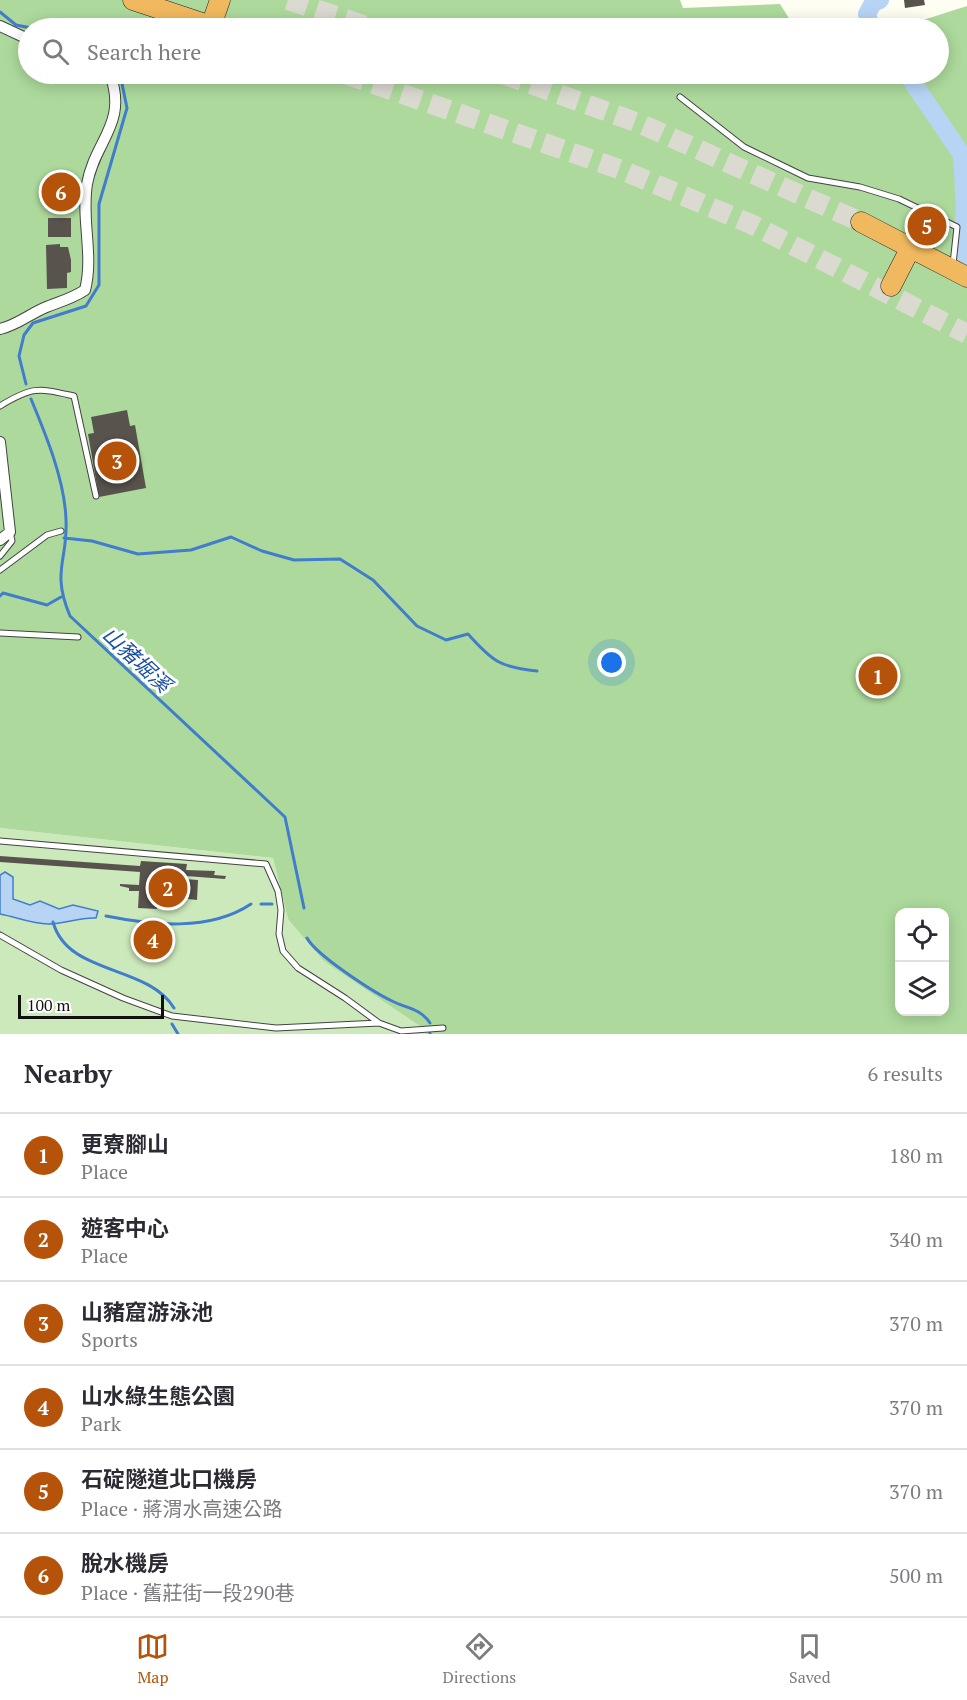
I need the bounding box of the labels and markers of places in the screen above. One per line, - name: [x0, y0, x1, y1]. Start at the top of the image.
- pin: 6: [42, 170, 80, 214]
- pin: 5: [908, 204, 946, 248]
- pin: 3: [98, 438, 136, 484]
- pin: 1: [858, 654, 898, 698]
- pin: 2: [148, 866, 188, 910]
- pin: 4: [134, 918, 172, 962]

